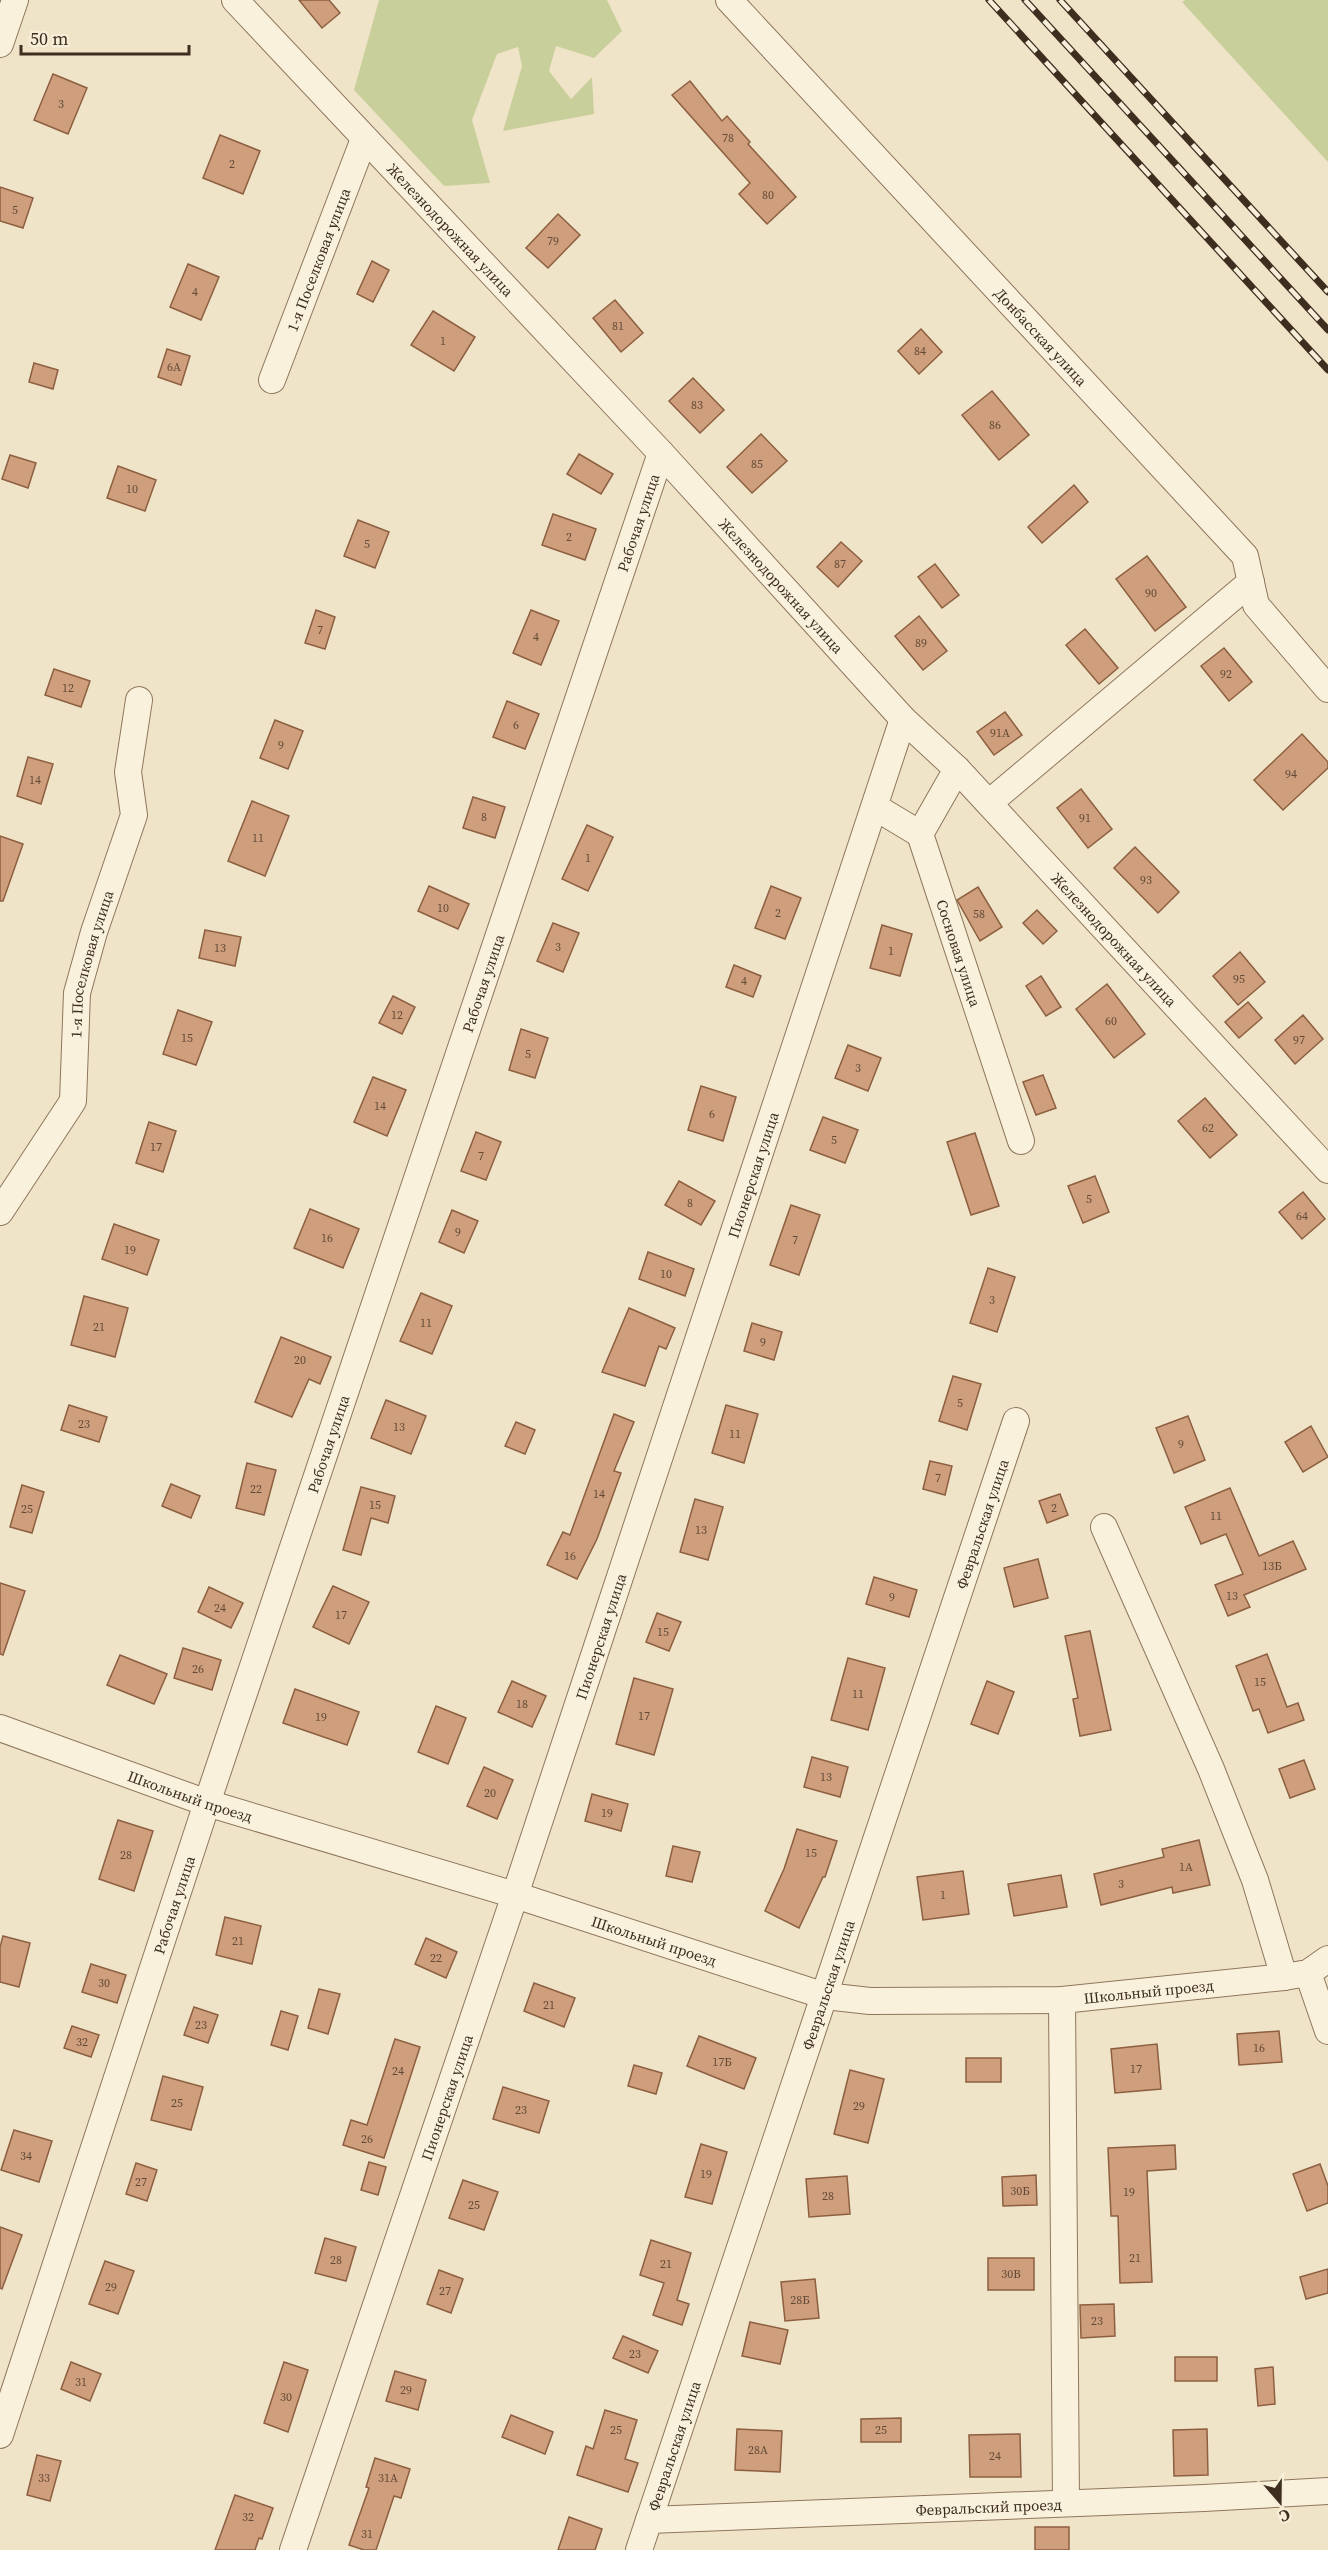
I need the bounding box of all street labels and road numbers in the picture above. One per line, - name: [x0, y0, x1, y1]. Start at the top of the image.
- street label: Железнодорожная улица: [383, 158, 519, 301]
- street label: 1-я Поселковая улица: [281, 184, 355, 334]
- street label: Донбасская улица: [990, 282, 1093, 391]
- street label: Рабочая улица: [611, 470, 664, 574]
- street label: Железнодорожная улица: [715, 513, 849, 658]
- street label: Железнодорожная улица: [1047, 867, 1182, 1011]
- street label: 1-я Поселковая улица: [65, 887, 118, 1038]
- street label: Сосновая улица: [932, 897, 987, 1010]
- street label: Рабочая улица: [456, 931, 509, 1035]
- street label: Пионерская улица: [722, 1109, 783, 1241]
- street label: Рабочая улица: [302, 1392, 354, 1496]
- street label: Февральская улица: [950, 1456, 1013, 1591]
- street label: Пионерская улица: [570, 1570, 631, 1702]
- street label: Школьный проезд: [125, 1765, 256, 1827]
- street label: Рабочая улица: [148, 1852, 200, 1957]
- street label: Школьный проезд: [589, 1910, 720, 1971]
- street label: Февральская улица: [796, 1917, 859, 2052]
- street label: Школьный проезд: [1083, 1974, 1215, 2008]
- street label: Пионерская улица: [415, 2031, 478, 2163]
- street label: Февральская улица: [642, 2378, 705, 2513]
- street label: Февральский проезд: [915, 2493, 1063, 2520]

